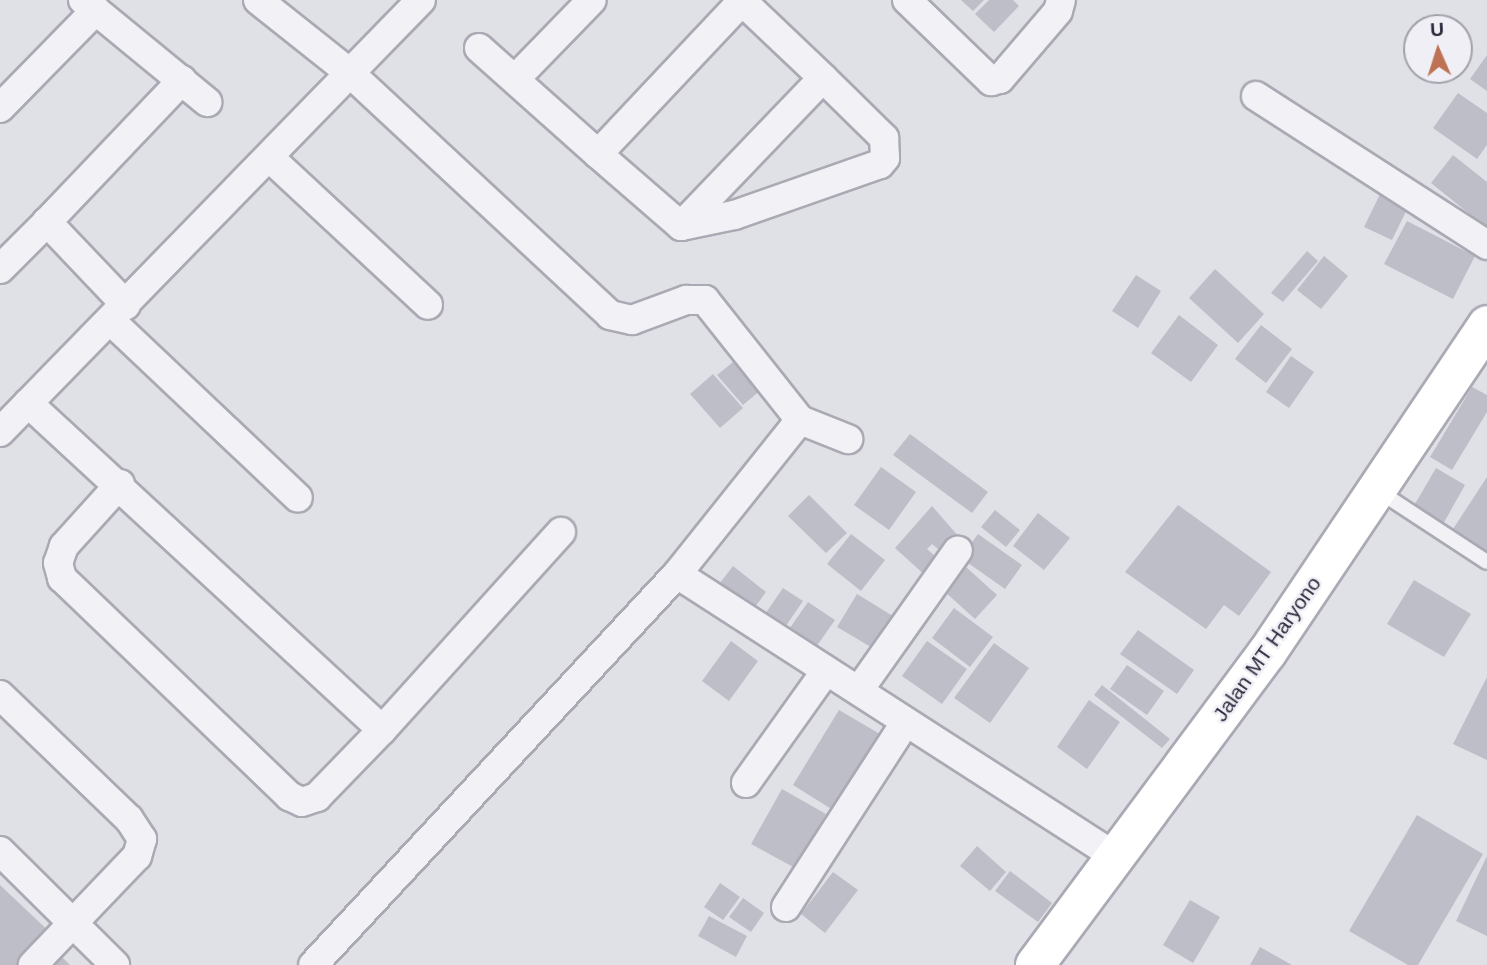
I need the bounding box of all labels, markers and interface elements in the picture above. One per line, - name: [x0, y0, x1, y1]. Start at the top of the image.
- north arrow: [1403, 14, 1473, 84]
- text: U: [1430, 19, 1444, 40]
- street label: Jalan MT Haryono: [1207, 572, 1327, 726]

